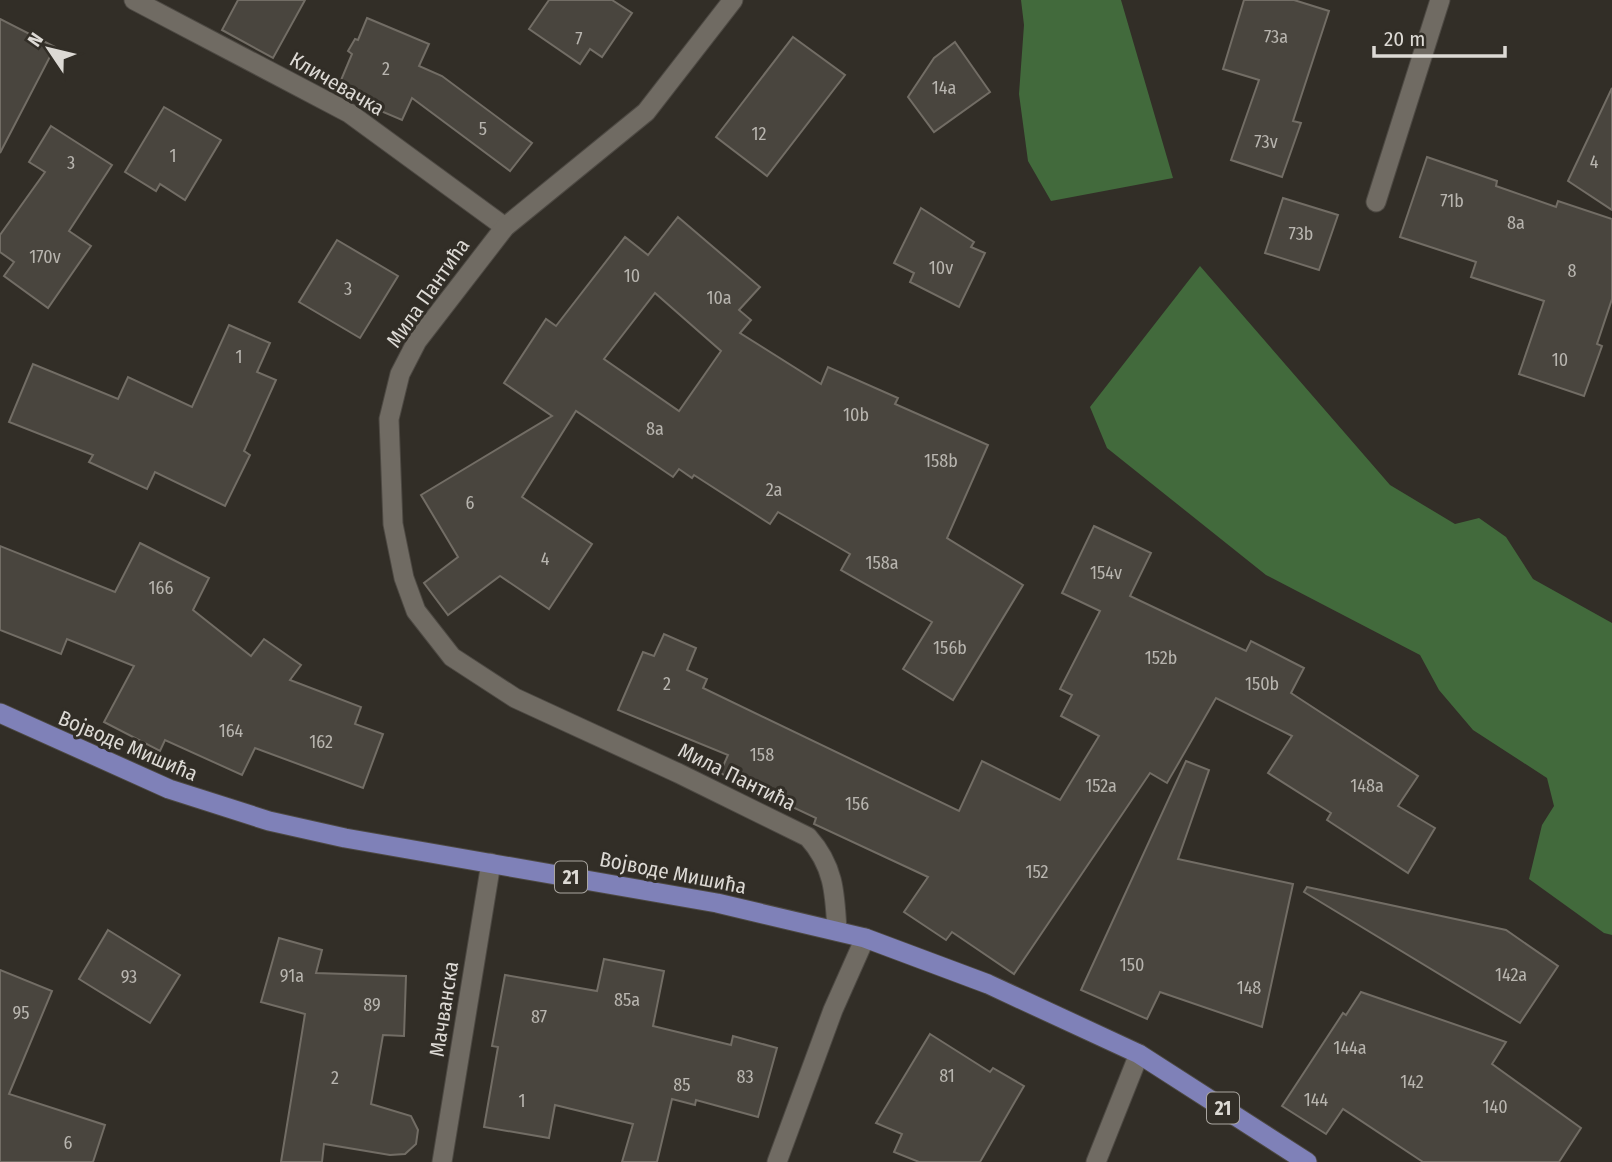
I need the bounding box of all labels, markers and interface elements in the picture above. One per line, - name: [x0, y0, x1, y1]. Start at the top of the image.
- north arrow: [14, 14, 84, 84]
- scale bar: [1374, 14, 1505, 58]
- house number: 73a: [1264, 26, 1288, 48]
- text: 20 m: [1384, 26, 1425, 52]
- text: N: [23, 28, 48, 51]
- house number: 7: [575, 28, 583, 50]
- street label: Кличевачка: [285, 47, 389, 121]
- house number: 2: [382, 58, 390, 80]
- house number: 14a: [932, 77, 956, 99]
- house number: 5: [479, 118, 487, 140]
- house number: 12: [752, 123, 767, 145]
- house number: 73v: [1254, 131, 1278, 153]
- house number: 1: [169, 145, 177, 167]
- house number: 4: [1590, 151, 1599, 173]
- house number: 3: [67, 152, 75, 174]
- house number: 71b: [1440, 190, 1464, 212]
- house number: 8a: [1507, 212, 1525, 234]
- house number: 73b: [1289, 223, 1313, 245]
- street label: Мила Пантића: [381, 233, 475, 353]
- house number: 170v: [29, 246, 61, 268]
- house number: 10v: [929, 257, 953, 279]
- house number: 8: [1568, 260, 1577, 282]
- house number: 10: [624, 265, 640, 287]
- house number: 3: [344, 278, 352, 300]
- house number: 10a: [706, 287, 732, 309]
- house number: 1: [235, 346, 243, 368]
- house number: 10: [1552, 349, 1568, 371]
- house number: 10b: [843, 404, 869, 426]
- house number: 8a: [646, 418, 664, 440]
- house number: 158b: [924, 450, 958, 472]
- house number: 2a: [766, 479, 782, 501]
- house number: 6: [466, 492, 475, 514]
- house number: 4: [541, 548, 550, 570]
- house number: 158a: [865, 552, 899, 574]
- house number: 154v: [1090, 562, 1122, 584]
- house number: 166: [149, 577, 174, 599]
- house number: 156b: [933, 637, 967, 659]
- house number: 152b: [1145, 647, 1177, 669]
- house number: 2: [663, 673, 671, 695]
- house number: 150b: [1245, 673, 1279, 695]
- street label: Војводе Мишића: [54, 705, 202, 787]
- house number: 164: [219, 720, 244, 742]
- house number: 162: [309, 731, 333, 753]
- street label: Мила Пантића: [674, 737, 800, 817]
- house number: 158: [750, 744, 774, 766]
- house number: 152a: [1085, 775, 1117, 797]
- house number: 148a: [1350, 775, 1384, 797]
- house number: 156: [845, 793, 869, 815]
- street label: Војводе Мишића: [597, 846, 749, 900]
- house number: 152: [1025, 861, 1049, 883]
- road number: 21: [555, 862, 587, 892]
- house number: 150: [1120, 954, 1144, 976]
- street label: Мачванска: [424, 959, 464, 1059]
- house number: 142a: [1495, 964, 1527, 986]
- house number: 91a: [280, 965, 304, 987]
- house number: 93: [121, 966, 137, 988]
- house number: 148: [1237, 977, 1261, 999]
- house number: 85a: [614, 989, 640, 1011]
- house number: 89: [363, 994, 381, 1016]
- house number: 95: [12, 1002, 30, 1024]
- house number: 87: [531, 1006, 547, 1028]
- house number: 144a: [1333, 1037, 1367, 1059]
- house number: 81: [939, 1065, 955, 1087]
- house number: 83: [736, 1066, 754, 1088]
- house number: 2: [331, 1067, 339, 1089]
- house number: 142: [1400, 1071, 1424, 1093]
- house number: 85: [673, 1074, 691, 1096]
- house number: 144: [1304, 1089, 1329, 1111]
- house number: 1: [518, 1090, 526, 1112]
- road number: 21: [1207, 1092, 1239, 1124]
- house number: 140: [1482, 1096, 1508, 1118]
- house number: 6: [64, 1132, 73, 1154]

